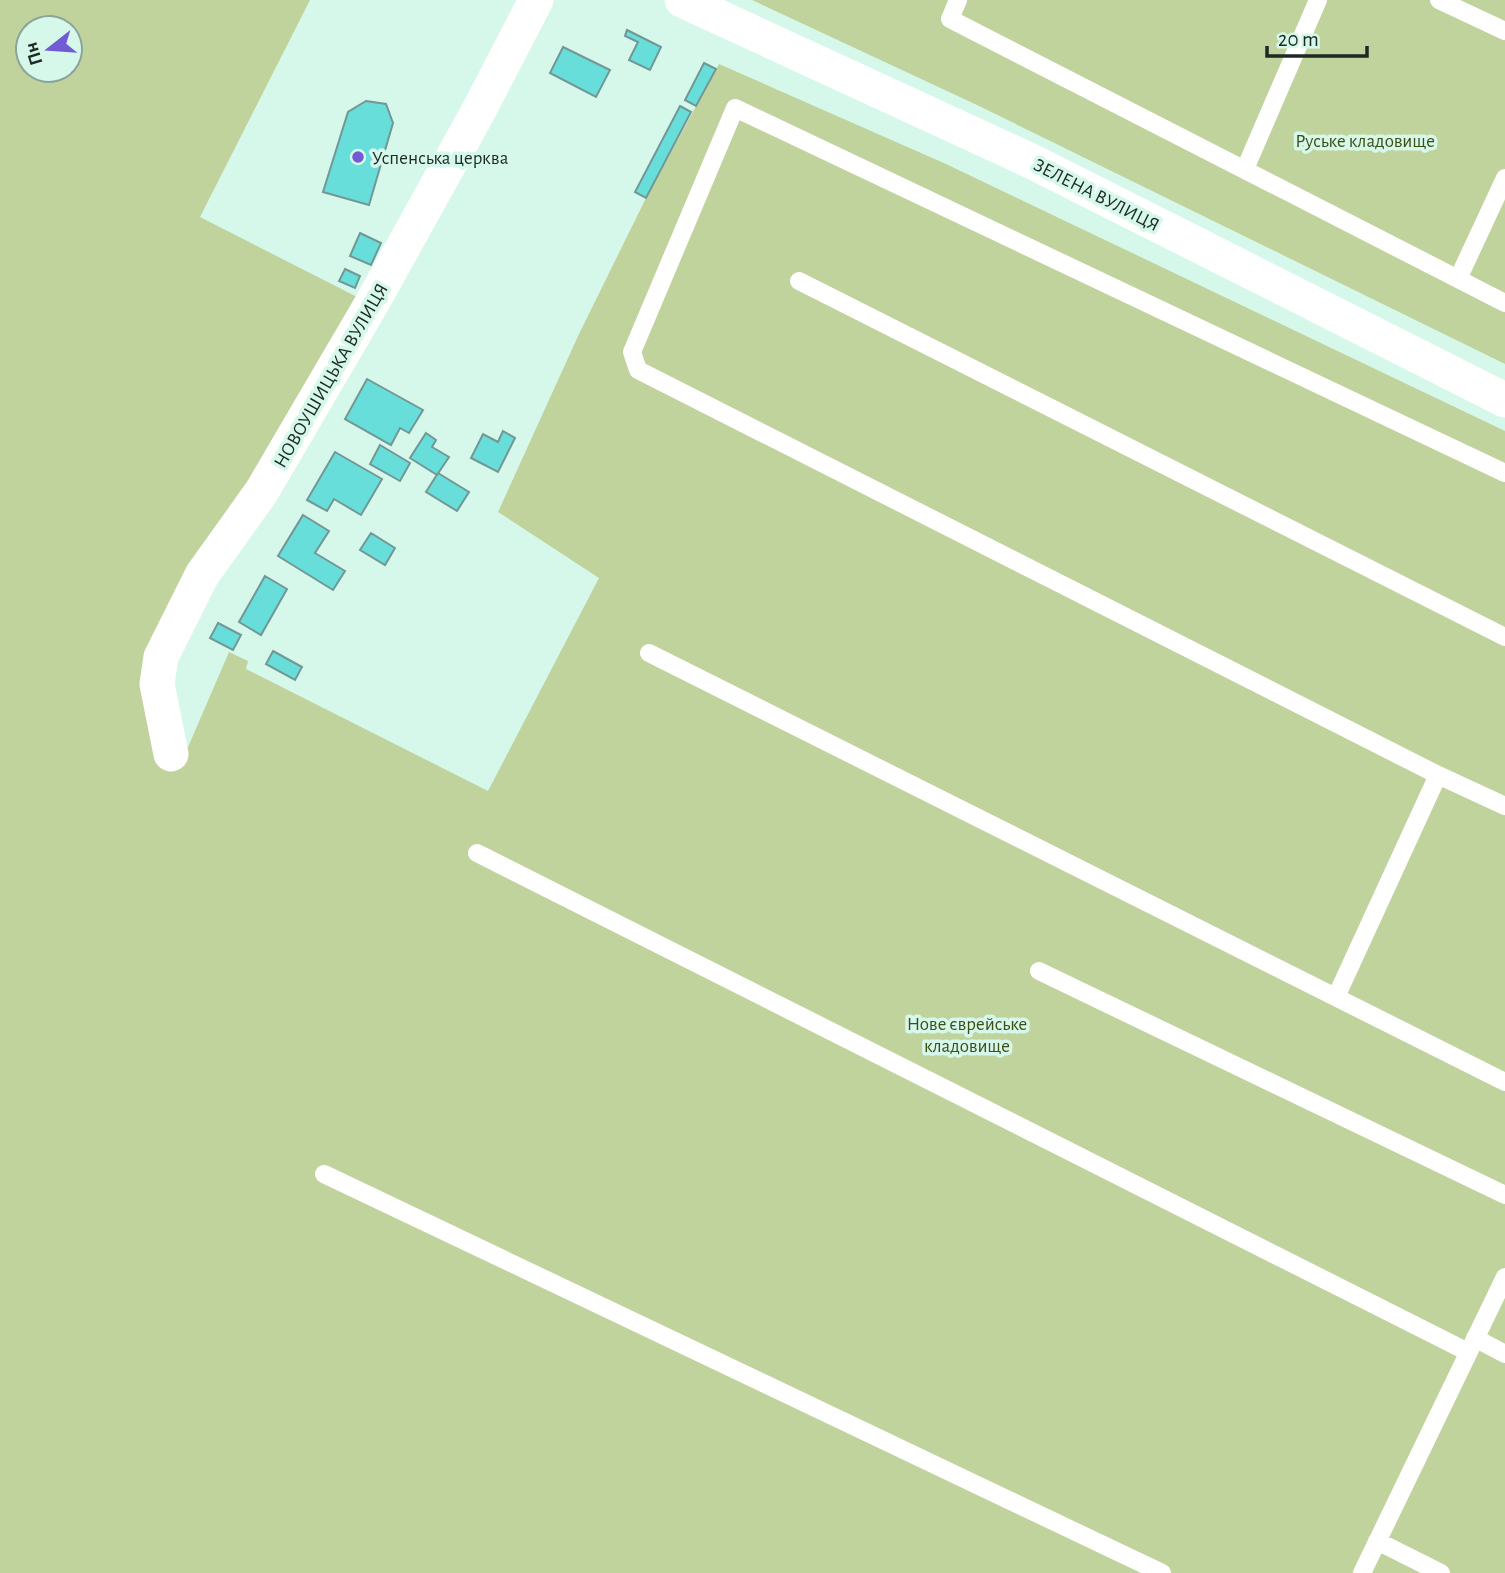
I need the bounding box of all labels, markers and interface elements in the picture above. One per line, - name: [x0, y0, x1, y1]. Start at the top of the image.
- north arrow: [14, 14, 84, 84]
- scale bar: [1267, 14, 1367, 58]
- text: 20 m: [1278, 29, 1319, 50]
- text: Пн: [22, 40, 47, 67]
- park label: Руське кладовище: [1295, 132, 1435, 151]
- marker: Успенська церква: [350, 149, 366, 165]
- place label: Успенська церква: [372, 149, 509, 168]
- street label: ЗЕЛЕНА ВУЛИЦЯ: [1030, 155, 1162, 235]
- street label: НОВОУШИЦЬКА ВУЛИЦЯ: [271, 280, 392, 471]
- park label: Нове єврейське кладовище: [907, 1015, 1027, 1056]

